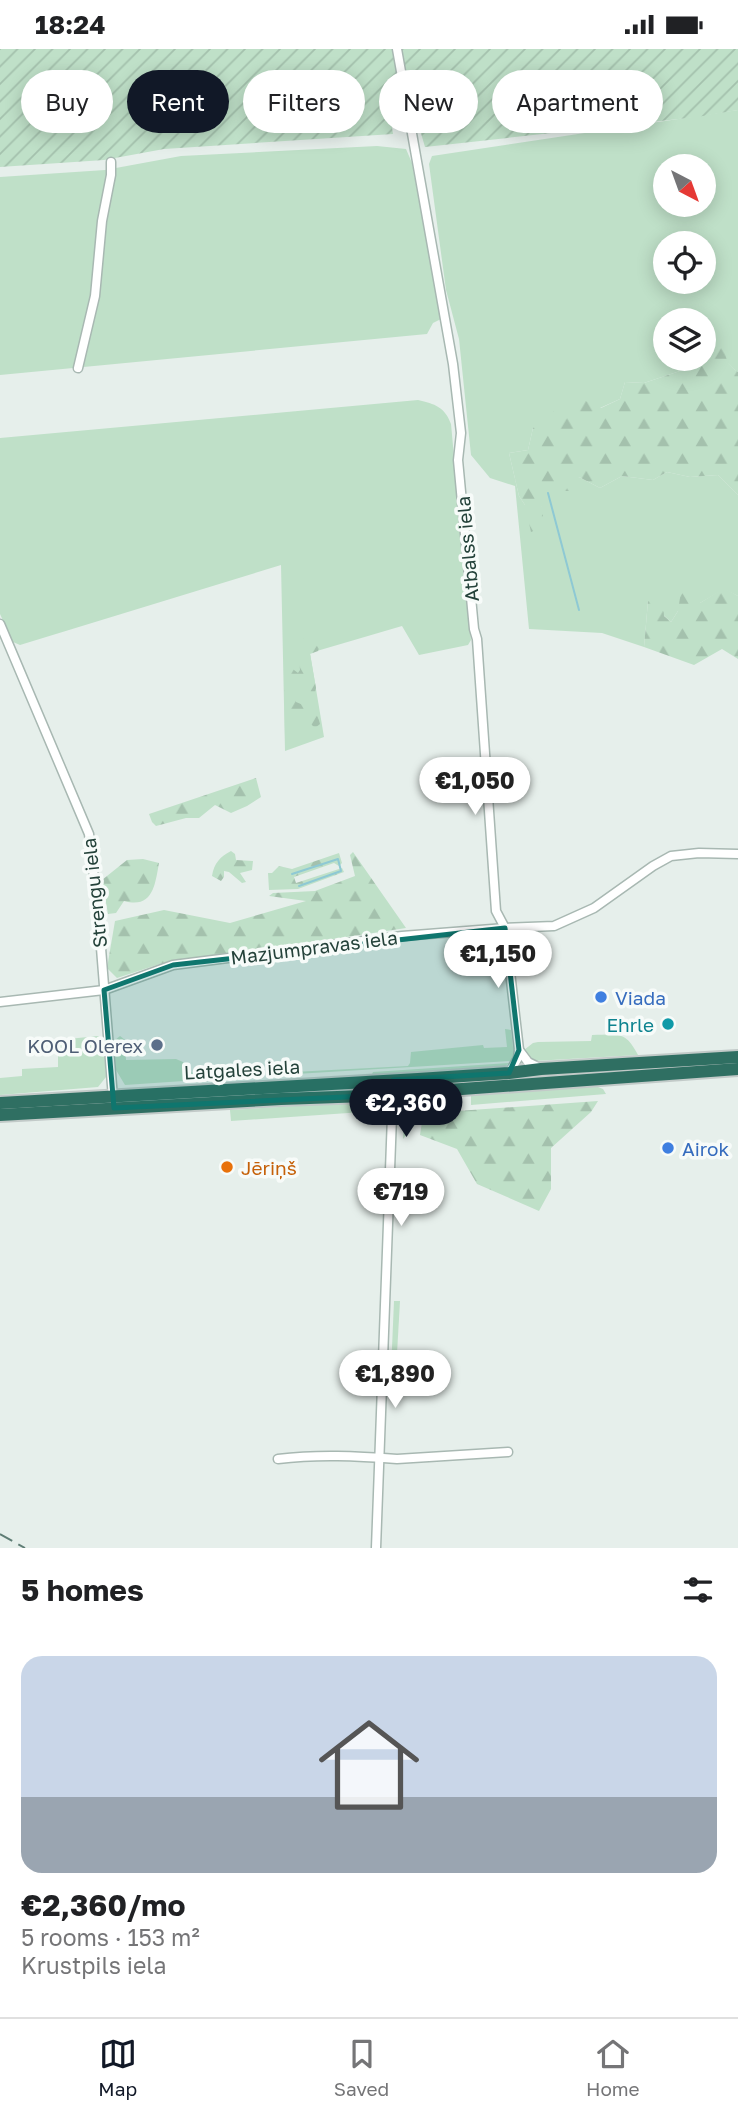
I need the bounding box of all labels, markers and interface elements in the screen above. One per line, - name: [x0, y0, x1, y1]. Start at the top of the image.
- text: 18:24: [35, 9, 105, 40]
- chip: Buy: [21, 70, 113, 133]
- chip: Rent: [127, 70, 229, 133]
- chip: Filters: [243, 70, 365, 133]
- chip: New: [379, 70, 478, 133]
- chip: Apartment: [492, 70, 663, 133]
- north arrow: [653, 154, 716, 217]
- map controls: [653, 154, 716, 371]
- button: locate: [653, 231, 716, 294]
- button: layers: [653, 308, 716, 371]
- street label: Atbalss iela: [451, 495, 483, 603]
- pin: €1,050: [418, 757, 532, 817]
- text: €1,050: [435, 766, 515, 794]
- street label: Strengu iela: [77, 837, 111, 949]
- street label: Mazjumpravas iela: [229, 925, 399, 969]
- pin: €1,150: [441, 930, 555, 990]
- text: €1,150: [460, 939, 536, 967]
- place label: Viada: [615, 986, 666, 1009]
- marker: Viada: [593, 989, 609, 1005]
- place label: Ehrle: [606, 1013, 654, 1036]
- marker: Ehrle: [660, 1016, 676, 1032]
- place label: KOOL Olerex: [27, 1034, 143, 1057]
- marker: KOOL Olerex: [149, 1037, 165, 1053]
- street label: Latgales iela: [183, 1054, 301, 1084]
- pin: €2,360: [349, 1079, 463, 1139]
- text: €2,360: [365, 1088, 447, 1116]
- place label: Airok: [682, 1137, 729, 1160]
- marker: Airok: [660, 1140, 676, 1156]
- place label: Jēriņš: [241, 1156, 297, 1180]
- marker: Jēriņš: [219, 1159, 235, 1175]
- pin: €719: [360, 1169, 442, 1228]
- text: €719: [373, 1177, 429, 1205]
- pin: €1,890: [338, 1351, 452, 1410]
- text: €1,890: [355, 1359, 435, 1387]
- icon: filters: [679, 1571, 717, 1609]
- text: 5 homes: [21, 1572, 144, 1608]
- icon: home: [306, 1702, 432, 1828]
- text: €2,360/mo: [21, 1887, 186, 1923]
- text: 5 rooms · 153 m²: [21, 1923, 200, 1951]
- text: Krustpils iela: [21, 1951, 167, 1979]
- tab: Map: [98, 2035, 137, 2100]
- tab: Saved: [334, 2035, 389, 2100]
- tab: Home: [586, 2035, 640, 2100]

